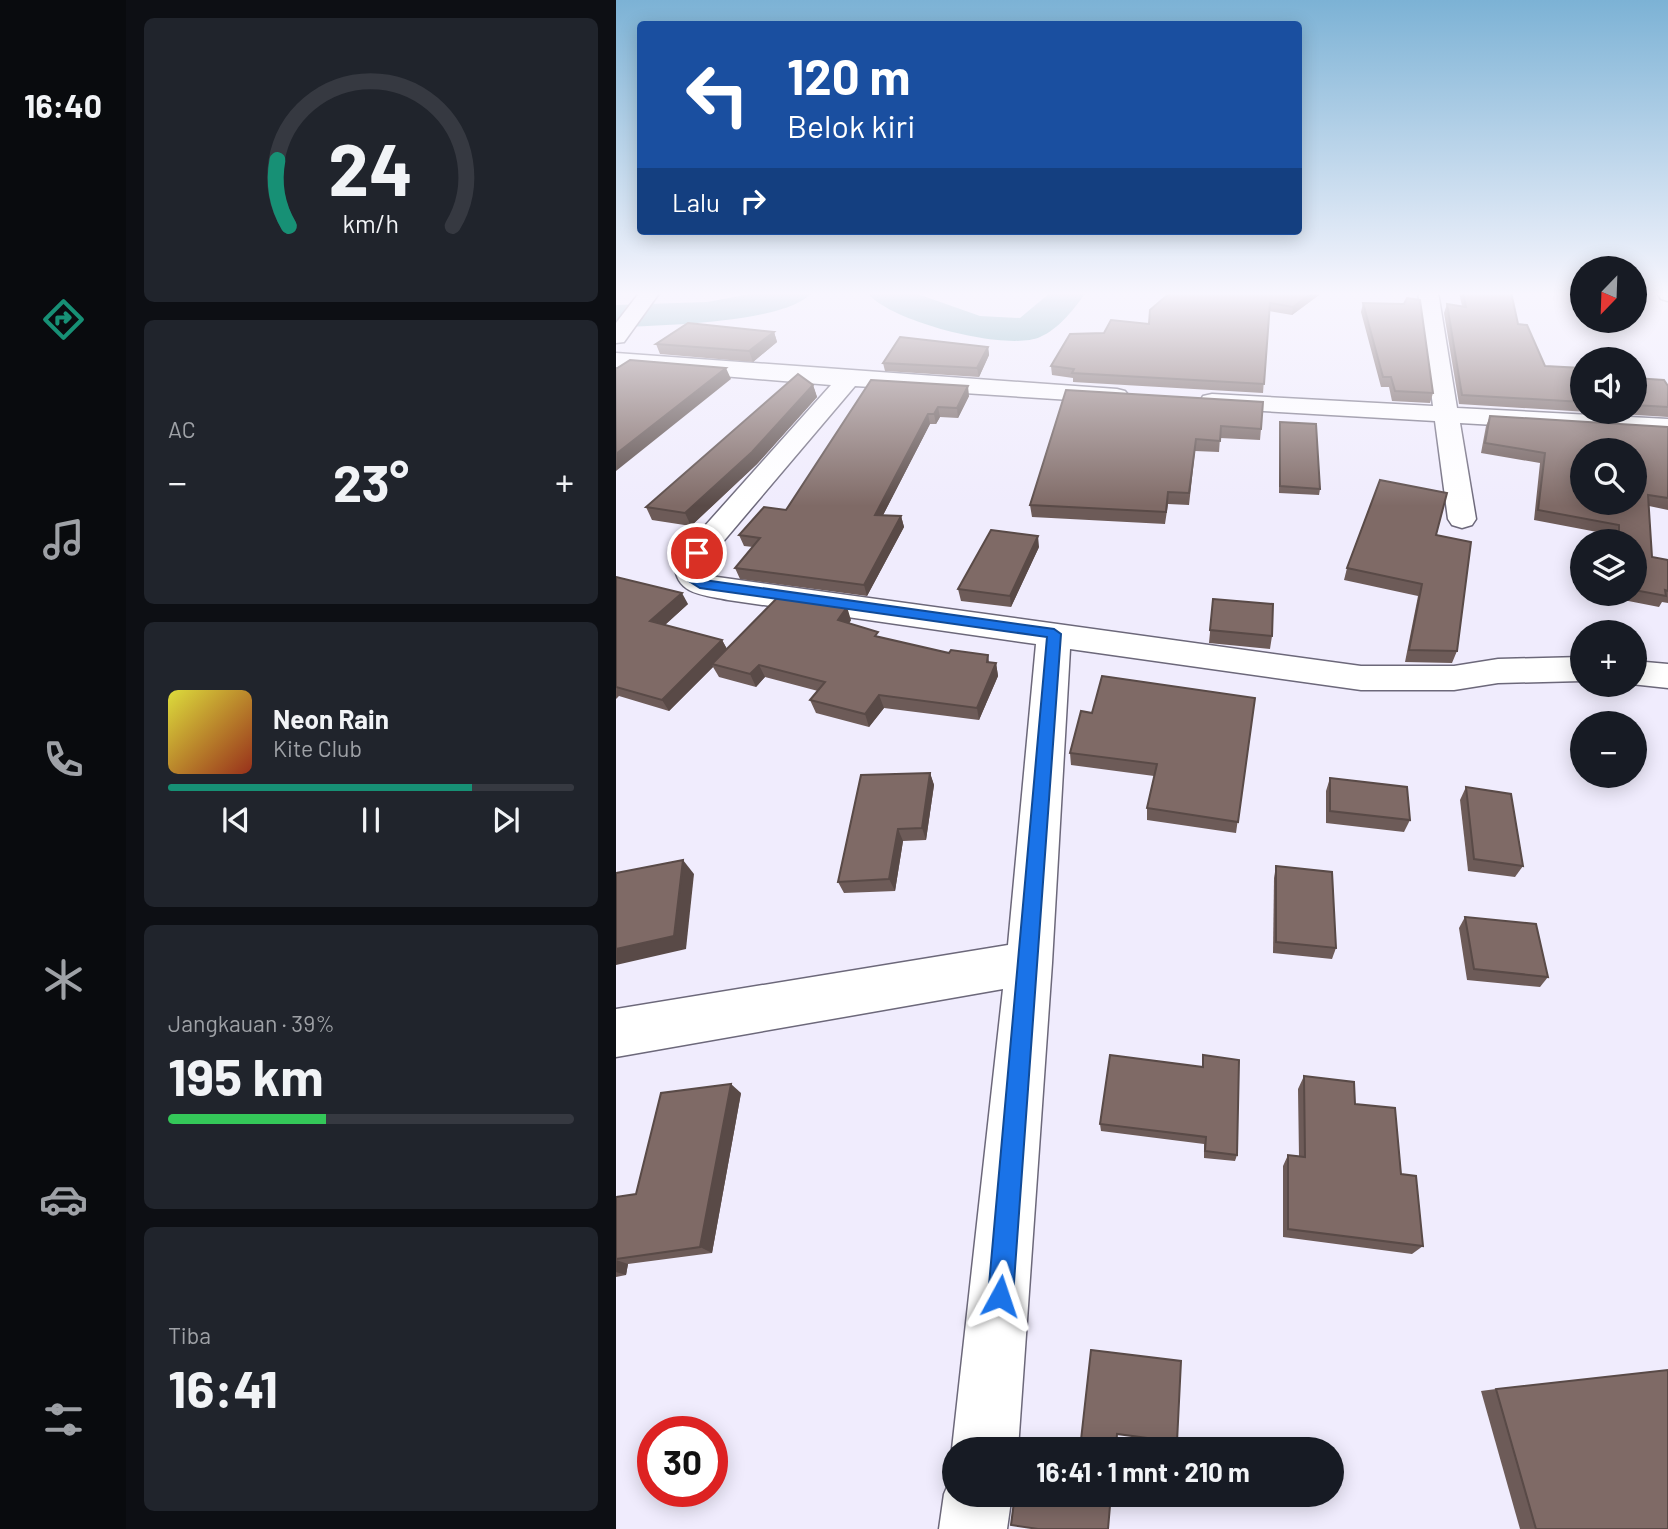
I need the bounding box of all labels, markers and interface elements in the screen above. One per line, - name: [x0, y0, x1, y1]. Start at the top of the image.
- text: 120 m: [787, 46, 910, 105]
- icon: left: [672, 49, 763, 140]
- text: 16:40: [24, 86, 102, 124]
- text: Belok kiri: [787, 106, 915, 144]
- text: 24: [329, 123, 413, 211]
- icon: right: [734, 182, 772, 220]
- text: Lalu: [672, 186, 720, 217]
- text: km/h: [343, 208, 399, 238]
- north arrow: [1570, 256, 1647, 332]
- map controls: [1570, 256, 1647, 788]
- icon: directions: [39, 295, 88, 344]
- button: sound: [1570, 347, 1647, 424]
- text: AC: [168, 415, 196, 443]
- button: search: [1570, 438, 1647, 515]
- text: 23°: [333, 450, 409, 512]
- text: −: [168, 458, 187, 504]
- text: +: [555, 458, 574, 504]
- icon: music: [39, 515, 88, 564]
- pin: [667, 523, 727, 583]
- button: layers: [1570, 529, 1647, 606]
- icon: arrive: [678, 534, 716, 572]
- button: +: [1570, 620, 1647, 697]
- text: Neon Rain: [273, 703, 389, 734]
- button: −: [1570, 711, 1647, 788]
- text: Kite Club: [273, 734, 362, 762]
- icon: phone: [39, 735, 88, 784]
- icon: previous: [217, 801, 255, 839]
- icon: pause: [352, 801, 390, 839]
- icon: next: [487, 801, 525, 839]
- icon: climate: [39, 955, 88, 1004]
- text: Jangkauan · 39%: [168, 1009, 335, 1037]
- text: 195 km: [168, 1044, 324, 1106]
- icon: car: [39, 1175, 88, 1224]
- position arrow: [963, 1259, 1037, 1333]
- text: Tiba: [168, 1321, 211, 1349]
- text: 16:41: [168, 1356, 278, 1418]
- icon: filters: [39, 1395, 88, 1444]
- speed limit sign: 30: [637, 1416, 728, 1507]
- text: 16:41 · 1 mnt · 210 m: [1036, 1456, 1250, 1487]

